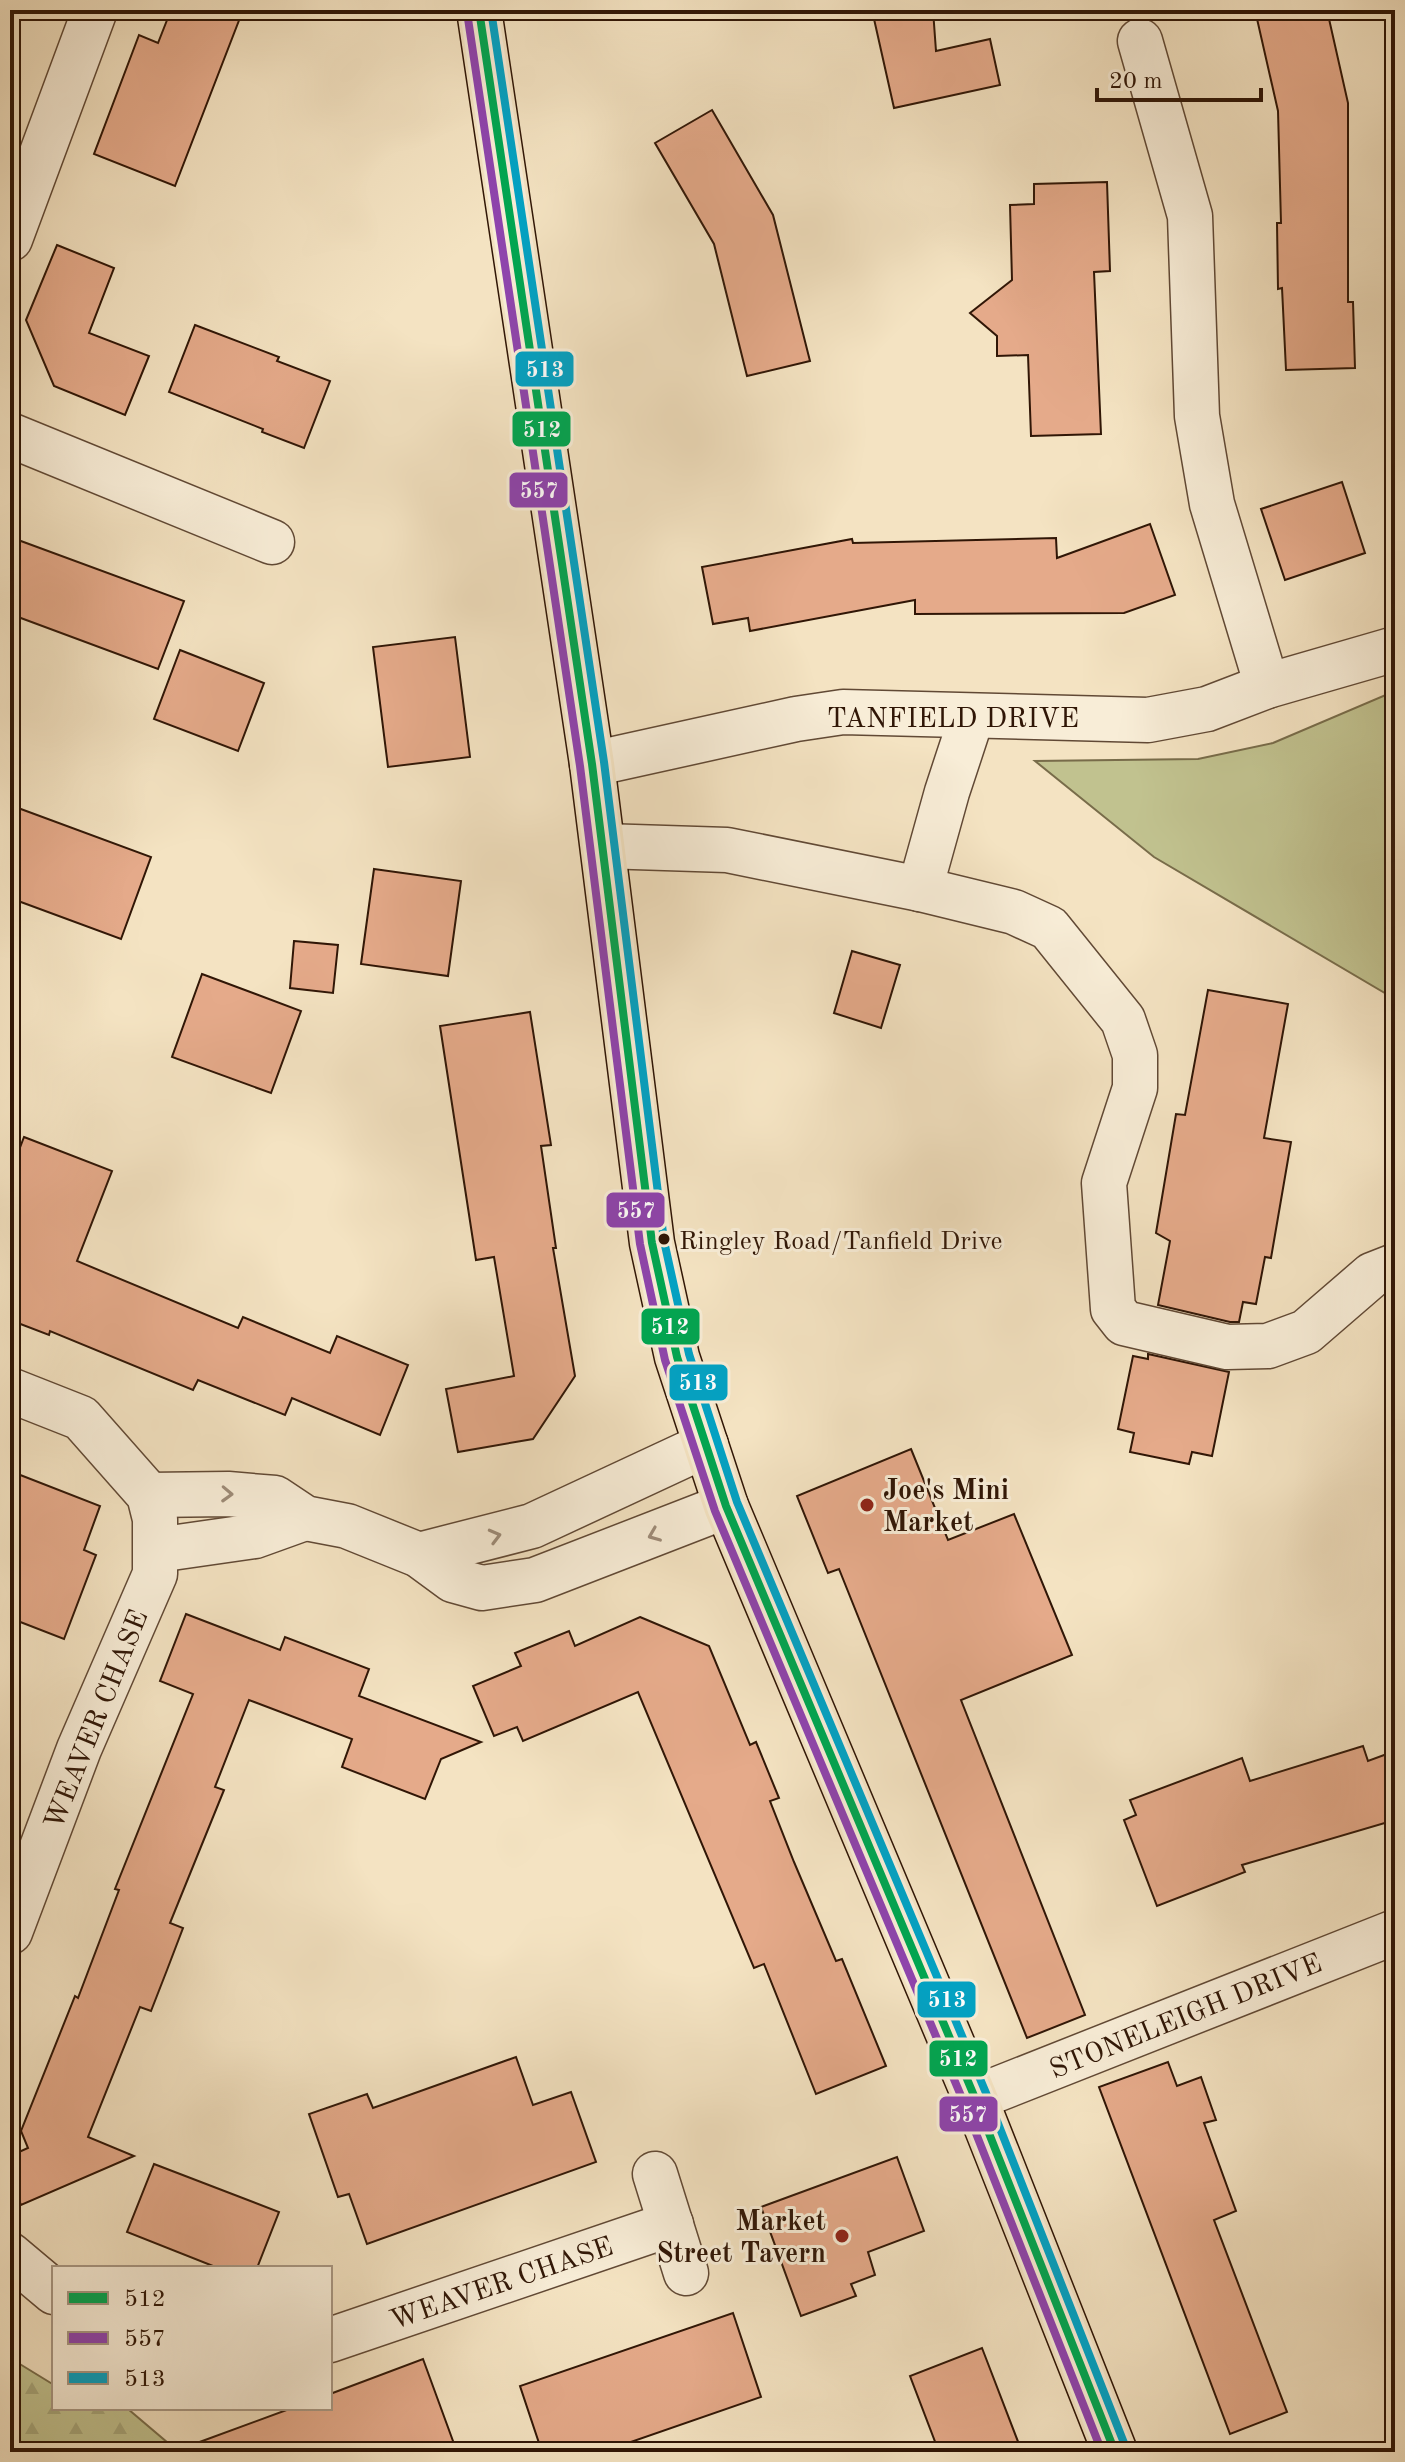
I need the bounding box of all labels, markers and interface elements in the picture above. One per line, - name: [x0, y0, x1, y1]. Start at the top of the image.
- scale bar: [1097, 52, 1261, 102]
- text: 20 m: [1109, 70, 1163, 94]
- line badge: 513: [514, 350, 575, 388]
- text: 513: [526, 360, 564, 382]
- line badge: 512: [511, 410, 572, 448]
- text: 512: [523, 420, 561, 442]
- line badge: 557: [508, 471, 569, 509]
- text: 557: [520, 481, 558, 503]
- street label: TANFIELD DRIVE: [827, 706, 1079, 734]
- line badge: 557: [605, 1191, 666, 1229]
- text: 557: [617, 1201, 655, 1223]
- place label: Ringley Road/Tanfield Drive: [679, 1229, 1003, 1255]
- marker: Ringley Road/Tanfield Drive: [656, 1231, 672, 1247]
- line badge: 512: [640, 1307, 701, 1346]
- text: 512: [651, 1317, 689, 1339]
- line badge: 513: [668, 1363, 729, 1402]
- text: 513: [679, 1373, 717, 1395]
- place label: Joe's Mini Market: [883, 1478, 1009, 1538]
- one-way arrow: [221, 1486, 234, 1503]
- marker: Joe's Mini Market: [858, 1496, 876, 1514]
- one-way arrow: [648, 1526, 662, 1542]
- one-way arrow: [487, 1529, 501, 1546]
- street label: WEAVER CHASE: [41, 1607, 155, 1834]
- street label: STONELEIGH DRIVE: [1046, 1950, 1326, 2085]
- line badge: 513: [916, 1980, 977, 2019]
- text: 513: [928, 1990, 966, 2012]
- line badge: 512: [928, 2039, 989, 2078]
- text: 512: [939, 2049, 977, 2071]
- line badge: 557: [938, 2095, 999, 2133]
- text: 557: [949, 2105, 987, 2127]
- place label: Market Street Tavern: [656, 2209, 826, 2269]
- marker: Market Street Tavern: [833, 2227, 851, 2245]
- street label: WEAVER CHASE: [387, 2234, 617, 2336]
- legend: [52, 2266, 332, 2410]
- text: 512: [124, 2288, 166, 2312]
- text: 557: [124, 2328, 166, 2352]
- text: 513: [124, 2368, 166, 2392]

